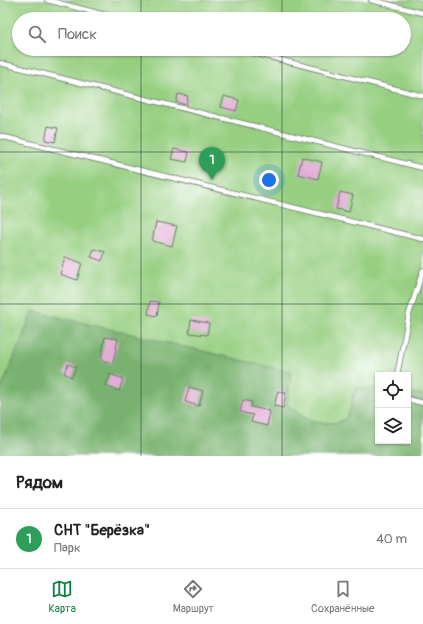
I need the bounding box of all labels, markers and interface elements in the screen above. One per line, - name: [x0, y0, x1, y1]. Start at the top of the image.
- search box: [12, 12, 411, 56]
- icon: search: [26, 23, 48, 45]
- text: Поиск: [58, 25, 97, 44]
- pin: 1: [199, 147, 225, 180]
- your location: [259, 170, 279, 190]
- map controls: [375, 372, 411, 444]
- button: locate: [375, 372, 411, 408]
- button: layers: [375, 408, 411, 444]
- text: Рядом: [16, 472, 63, 493]
- text: СНТ "Берёзка": [54, 521, 150, 540]
- text: 1: [26, 531, 32, 547]
- text: 40 m: [376, 531, 407, 547]
- text: Парк: [54, 540, 81, 556]
- tab: Карта: [48, 578, 76, 615]
- tab: Маршрут: [173, 578, 214, 615]
- tab: Сохранённые: [311, 578, 375, 615]

